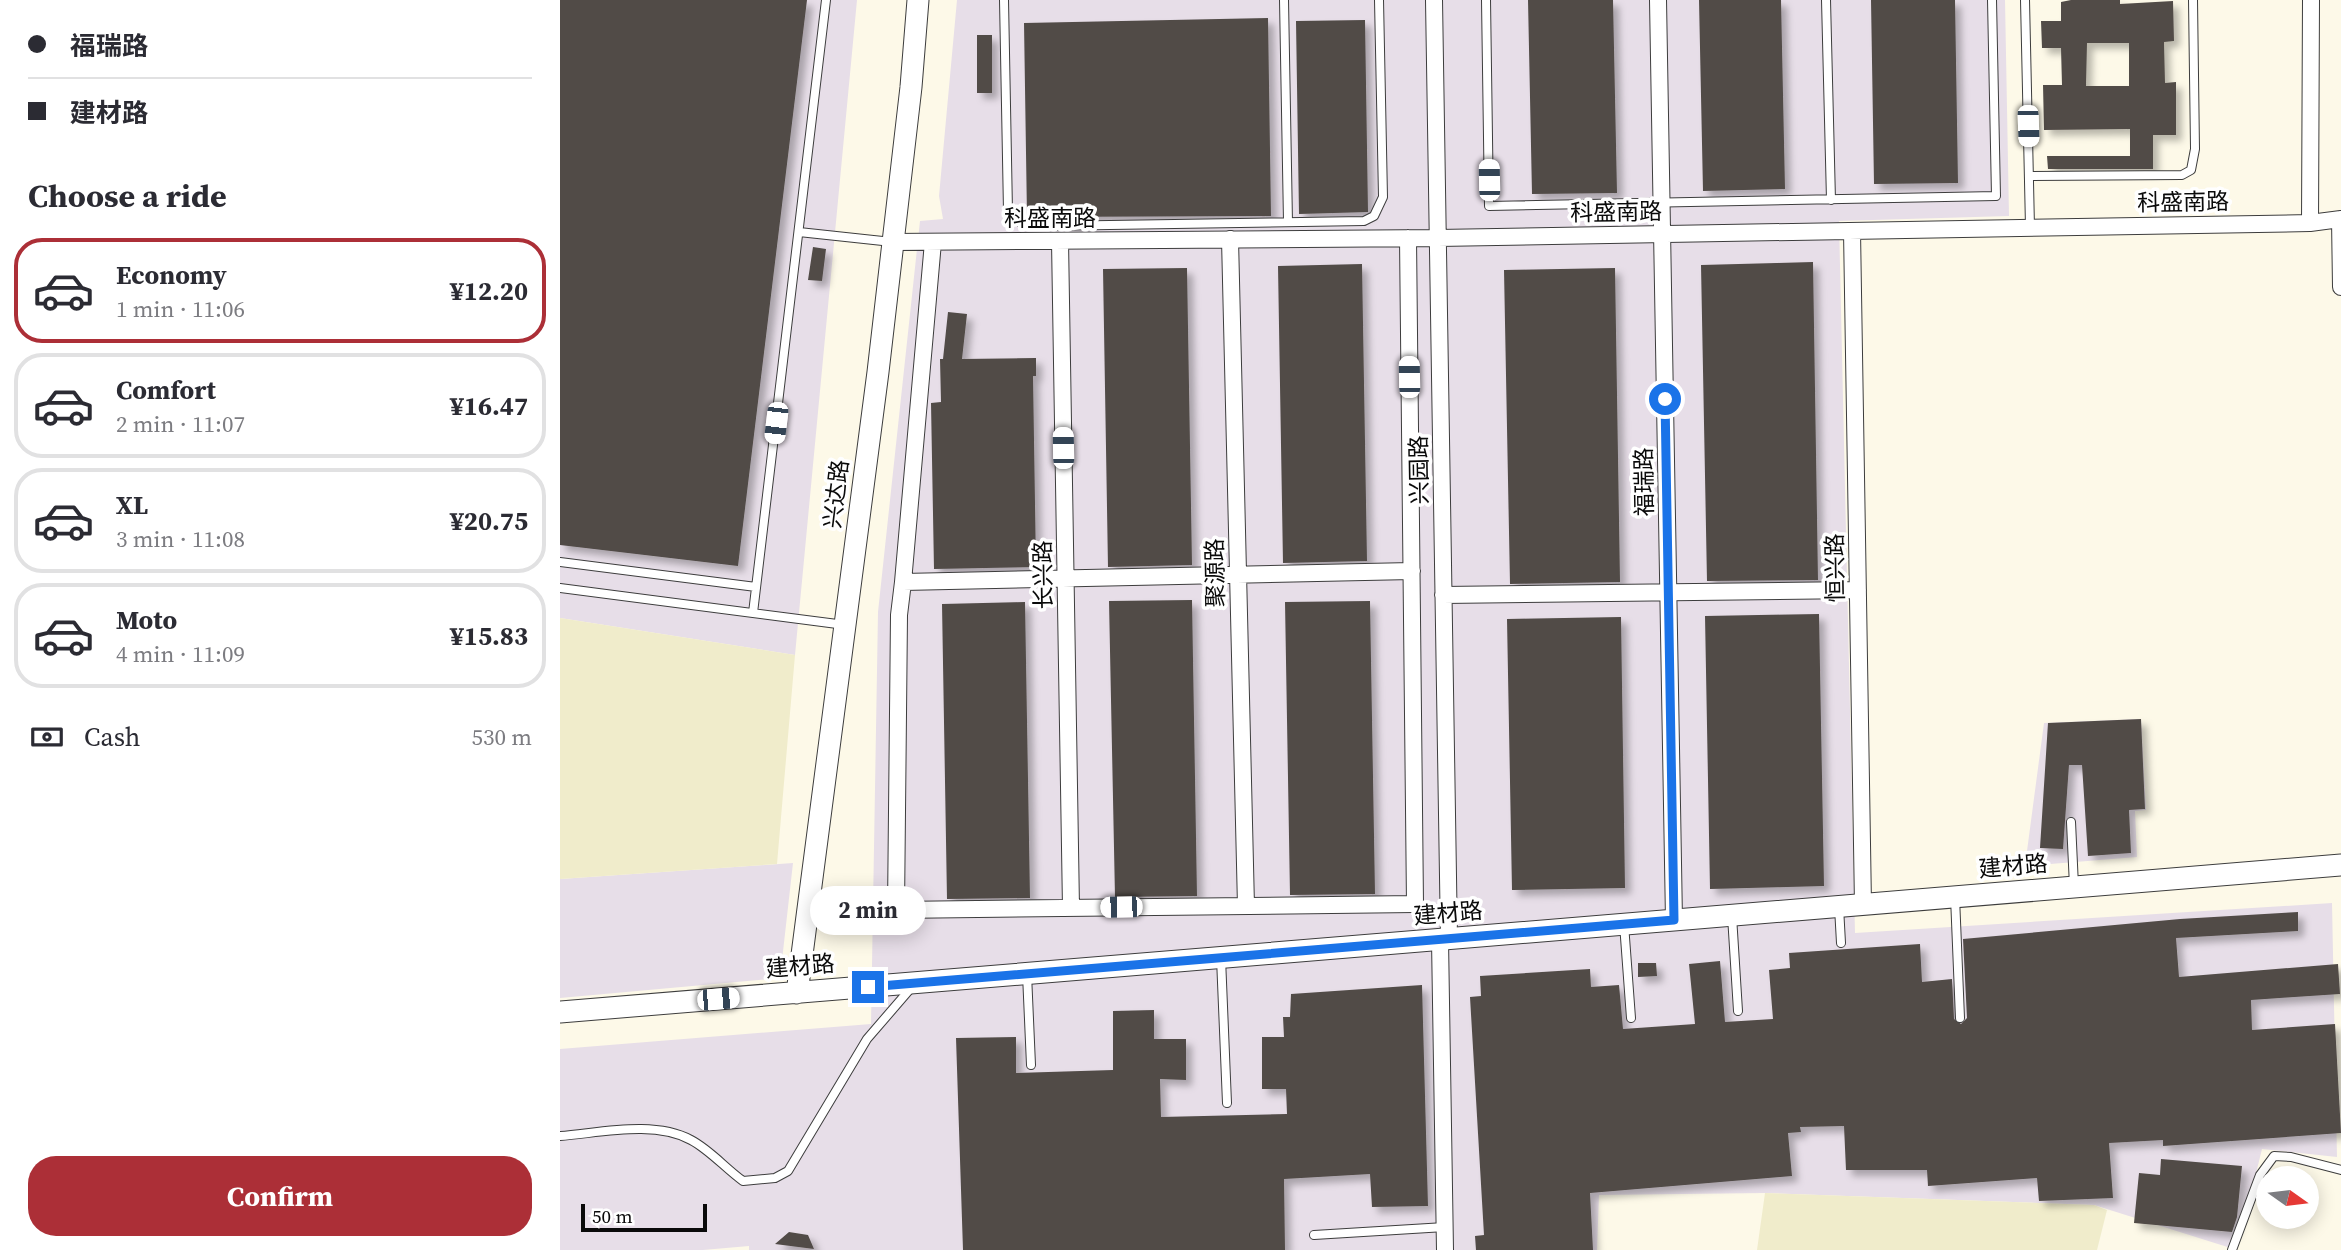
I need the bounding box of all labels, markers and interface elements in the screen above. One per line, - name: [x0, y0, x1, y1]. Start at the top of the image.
- text: 福瑞路: [70, 28, 148, 64]
- text: 建材路: [70, 95, 148, 131]
- car: [2017, 105, 2040, 147]
- car: [1479, 159, 1500, 201]
- text: Choose a ride: [28, 174, 227, 218]
- street label: 科盛南路: [2137, 185, 2229, 219]
- street label: 科盛南路: [1570, 195, 1662, 229]
- street label: 科盛南路: [1004, 202, 1096, 234]
- text: Economy: [116, 257, 227, 293]
- icon: car: [32, 259, 95, 322]
- text: ¥12.20: [450, 273, 528, 309]
- text: 1 min · 11:06: [116, 293, 245, 325]
- car: [1399, 356, 1420, 398]
- text: Comfort: [116, 372, 216, 408]
- icon: car: [32, 374, 95, 437]
- route start: [1649, 383, 1681, 415]
- text: ¥16.47: [450, 388, 528, 424]
- car: [764, 401, 789, 445]
- text: 2 min · 11:07: [116, 408, 245, 440]
- car: [1053, 427, 1074, 469]
- street label: 兴园路: [1402, 435, 1436, 505]
- street label: 福瑞路: [1627, 447, 1661, 517]
- street label: 兴达路: [816, 458, 856, 530]
- text: XL: [116, 487, 148, 523]
- icon: car: [32, 489, 95, 552]
- text: ¥20.75: [450, 503, 528, 539]
- text: 3 min · 11:08: [116, 523, 245, 555]
- street label: 恒兴路: [1818, 533, 1852, 603]
- street label: 聚源路: [1198, 538, 1232, 608]
- street label: 长兴路: [1026, 540, 1060, 610]
- text: Moto: [116, 602, 177, 638]
- icon: car: [32, 604, 95, 667]
- text: ¥15.83: [450, 618, 528, 654]
- text: 4 min · 11:09: [116, 638, 245, 670]
- icon: cash: [28, 718, 66, 756]
- text: Cash: [84, 719, 140, 755]
- text: 530 m: [471, 721, 532, 753]
- street label: 建材路: [1977, 847, 2049, 885]
- callout: 2 min: [810, 886, 926, 934]
- text: 2 min: [838, 894, 898, 926]
- street label: 建材路: [1412, 894, 1484, 932]
- car: [1100, 896, 1143, 918]
- street label: 建材路: [764, 947, 836, 985]
- route end: [852, 971, 884, 1003]
- car: [697, 987, 740, 1011]
- button: Confirm: [28, 1156, 532, 1236]
- north arrow: [2256, 1166, 2319, 1228]
- map controls: [2256, 1166, 2319, 1229]
- scale bar: [581, 1201, 707, 1233]
- text: 50 m: [592, 1203, 633, 1229]

